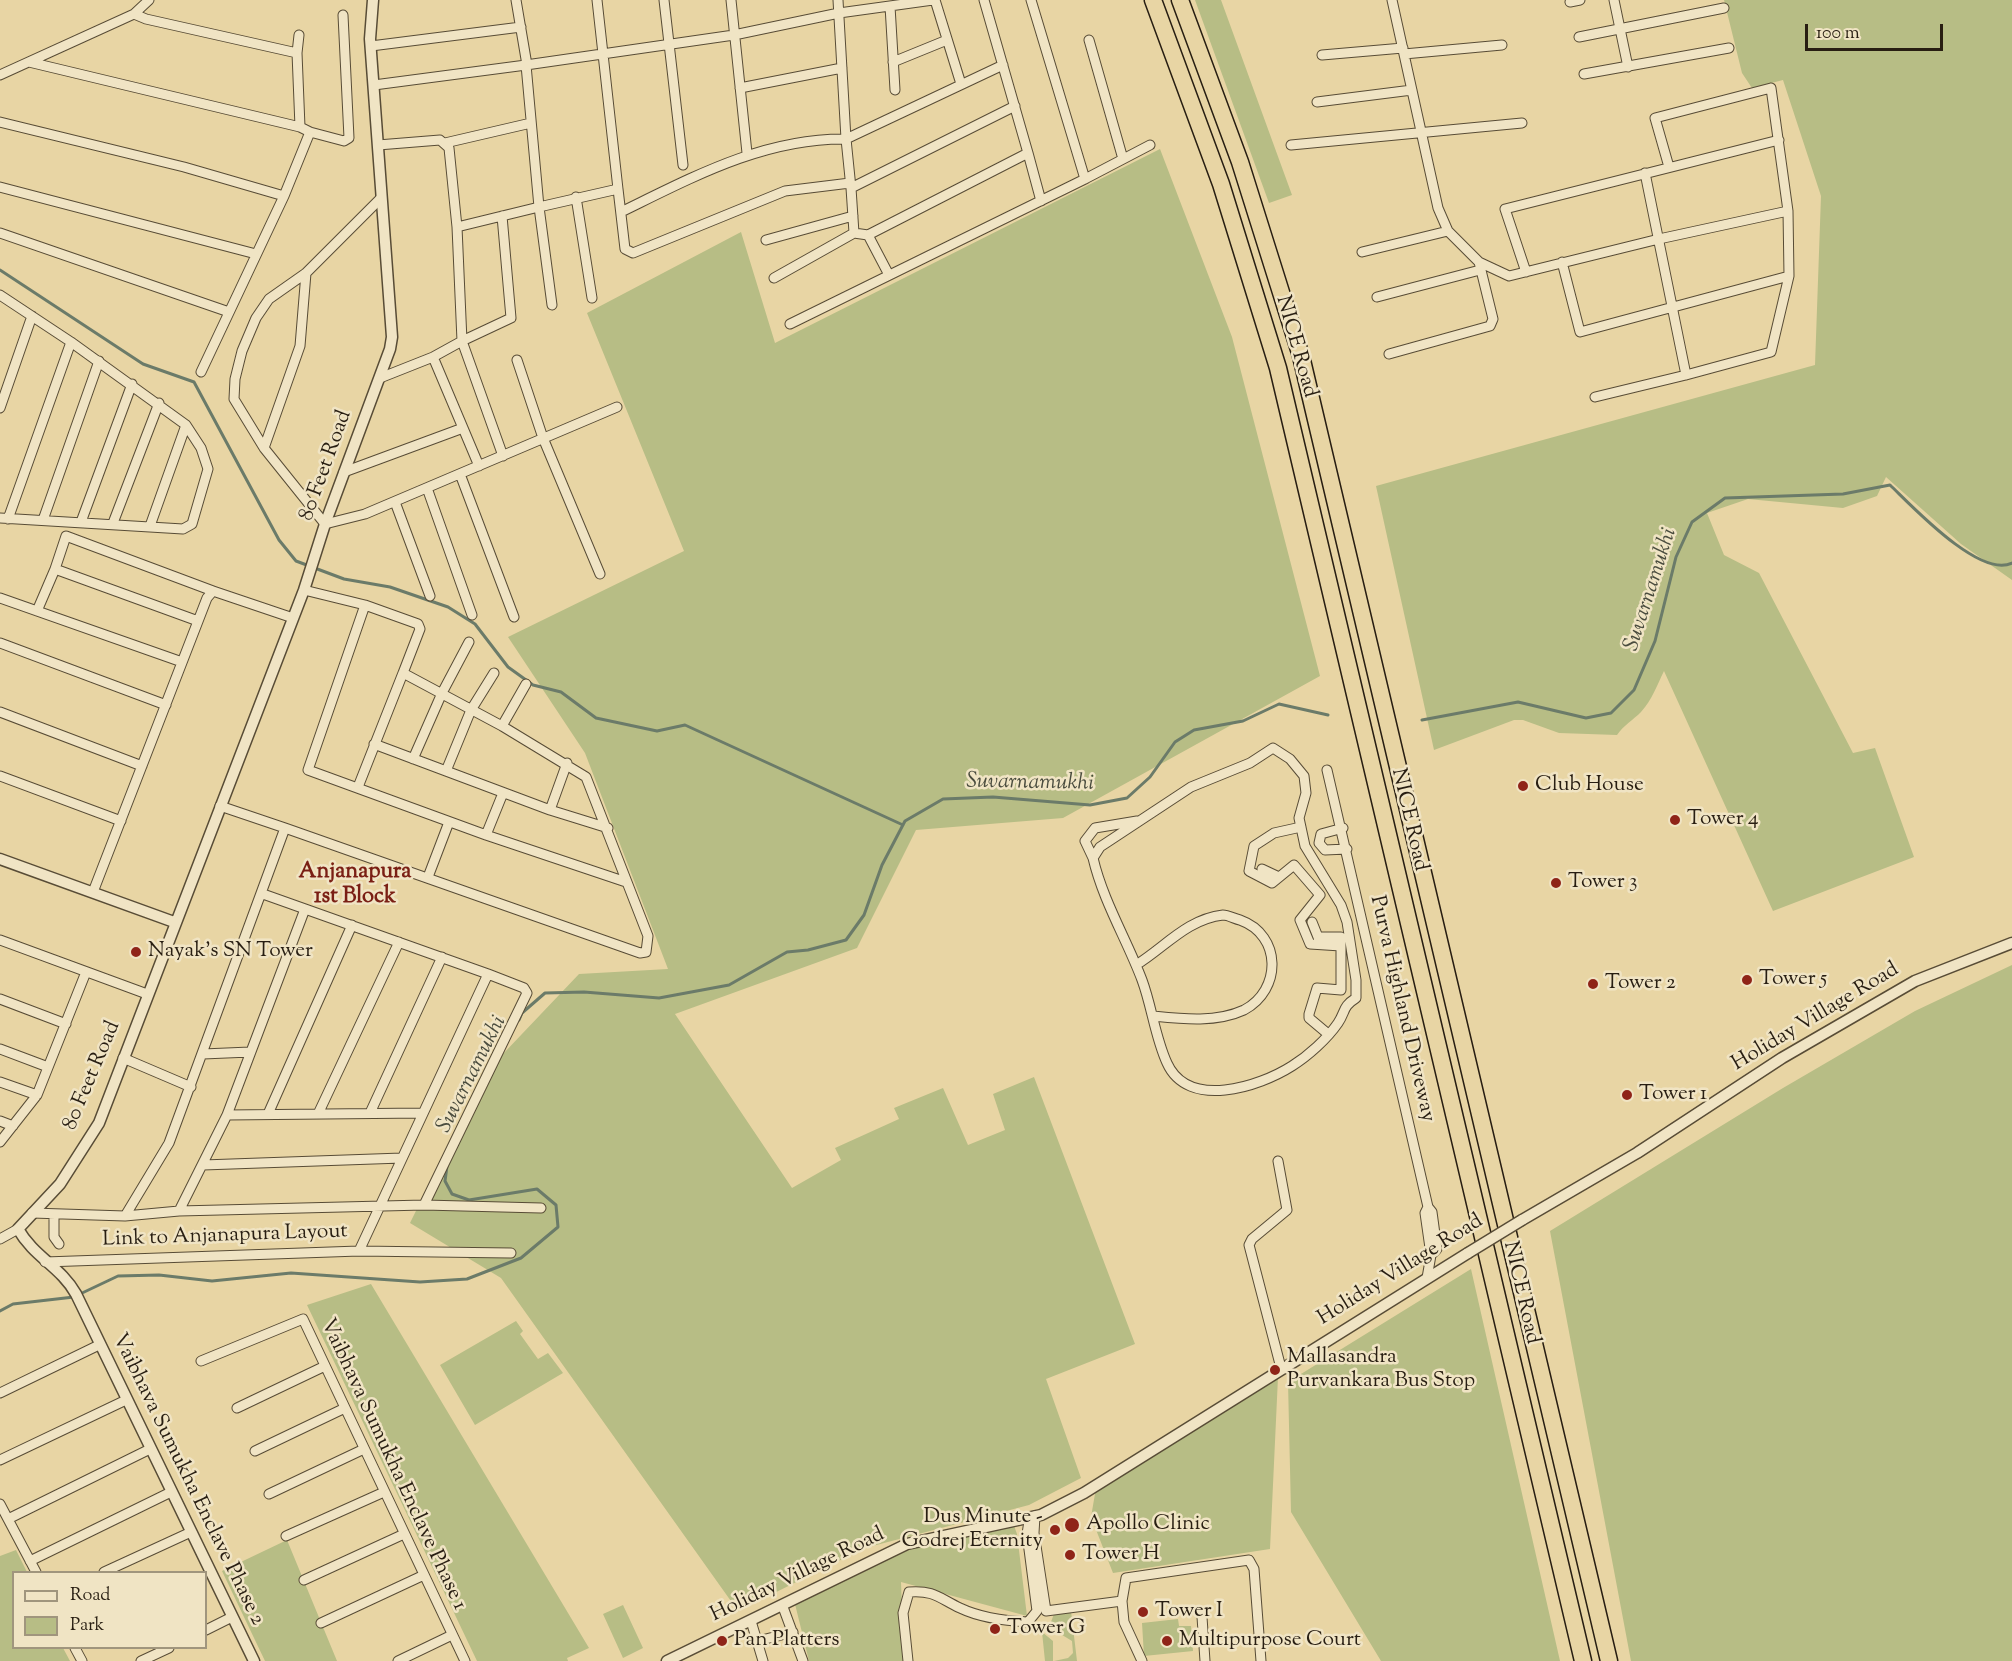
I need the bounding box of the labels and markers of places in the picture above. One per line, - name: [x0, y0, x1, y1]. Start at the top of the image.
- place label: Club House: [1535, 773, 1644, 799]
- marker: Club House: [1516, 779, 1530, 793]
- place label: Tower 4: [1687, 807, 1759, 833]
- marker: Tower 4: [1668, 813, 1682, 827]
- place label: Tower 3: [1568, 870, 1638, 896]
- marker: Tower 3: [1549, 876, 1563, 890]
- place label: Nayak's SN Tower: [148, 939, 313, 965]
- marker: Nayak's SN Tower: [129, 945, 143, 959]
- place label: Tower 5: [1759, 967, 1827, 993]
- place label: Tower 2: [1605, 971, 1676, 997]
- marker: Tower 5: [1740, 973, 1754, 987]
- marker: Tower 2: [1586, 977, 1600, 991]
- place label: Tower 1: [1639, 1082, 1707, 1108]
- marker: Tower 1: [1620, 1088, 1634, 1102]
- place label: Mallasandra Purvankara Bus Stop: [1287, 1345, 1475, 1395]
- marker: Mallasandra Purvankara Bus Stop: [1268, 1363, 1282, 1377]
- place label: Dus Minute - Godrej Eternity: [901, 1505, 1043, 1555]
- place label: Apollo Clinic: [1086, 1512, 1210, 1538]
- marker: Apollo Clinic: [1063, 1516, 1081, 1534]
- marker: Dus Minute - Godrej Eternity: [1048, 1523, 1062, 1537]
- place label: Tower H: [1082, 1542, 1160, 1568]
- marker: Tower H: [1063, 1548, 1077, 1562]
- place label: Tower I: [1155, 1599, 1223, 1625]
- marker: Tower I: [1136, 1605, 1150, 1619]
- place label: Tower G: [1007, 1616, 1085, 1642]
- marker: Tower G: [988, 1622, 1002, 1636]
- place label: Pan Platters: [734, 1628, 840, 1654]
- place label: Multipurpose Court: [1179, 1628, 1361, 1654]
- marker: Pan Platters: [715, 1634, 729, 1648]
- marker: Multipurpose Court: [1160, 1634, 1174, 1648]

